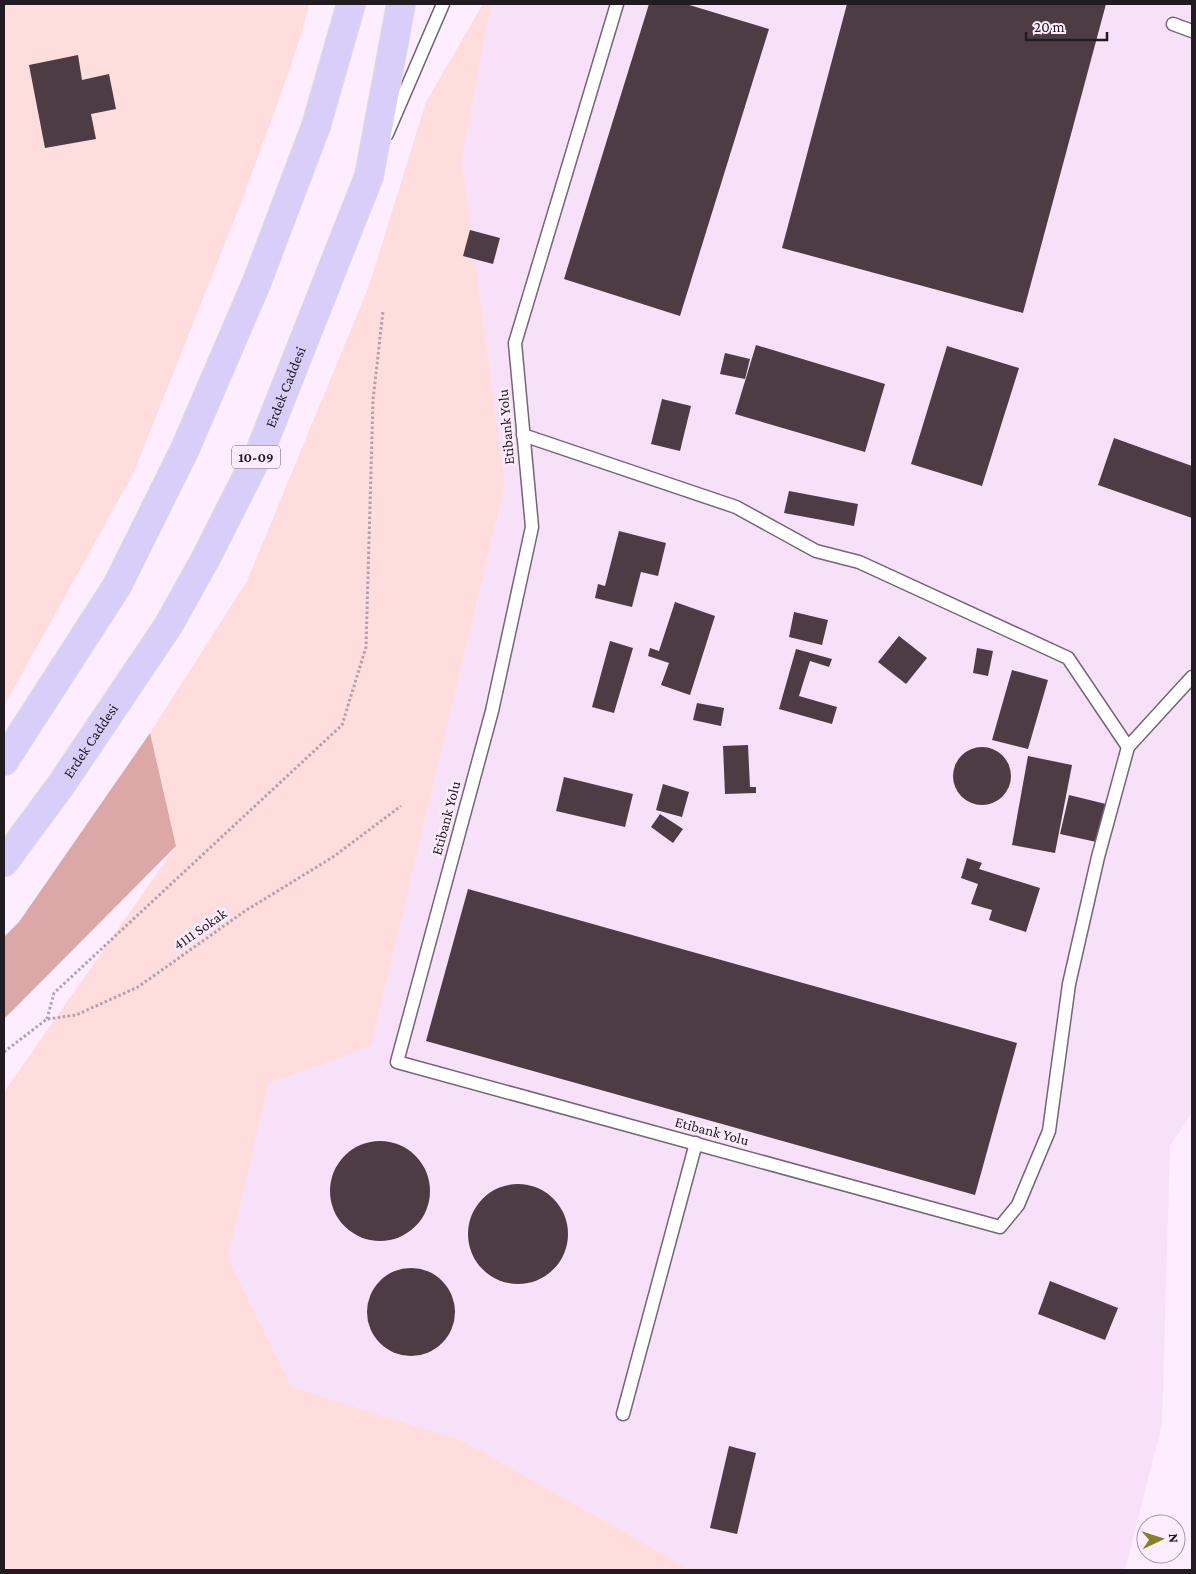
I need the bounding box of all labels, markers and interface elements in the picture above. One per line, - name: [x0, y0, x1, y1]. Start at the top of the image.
- scale bar: [1026, 10, 1107, 42]
- text: 20 m: [1034, 19, 1065, 35]
- street label: Erdek Caddesi: [262, 344, 309, 430]
- street label: Etibank Yolu: [495, 388, 517, 465]
- road number: 10-09: [232, 446, 280, 468]
- street label: Erdek Caddesi: [60, 701, 121, 781]
- street label: Etibank Yolu: [428, 779, 464, 857]
- street label: 4111 Sokak: [170, 904, 230, 953]
- street label: Etibank Yolu: [673, 1113, 751, 1149]
- north arrow: [1136, 1514, 1186, 1564]
- text: N: [1166, 1533, 1182, 1544]

